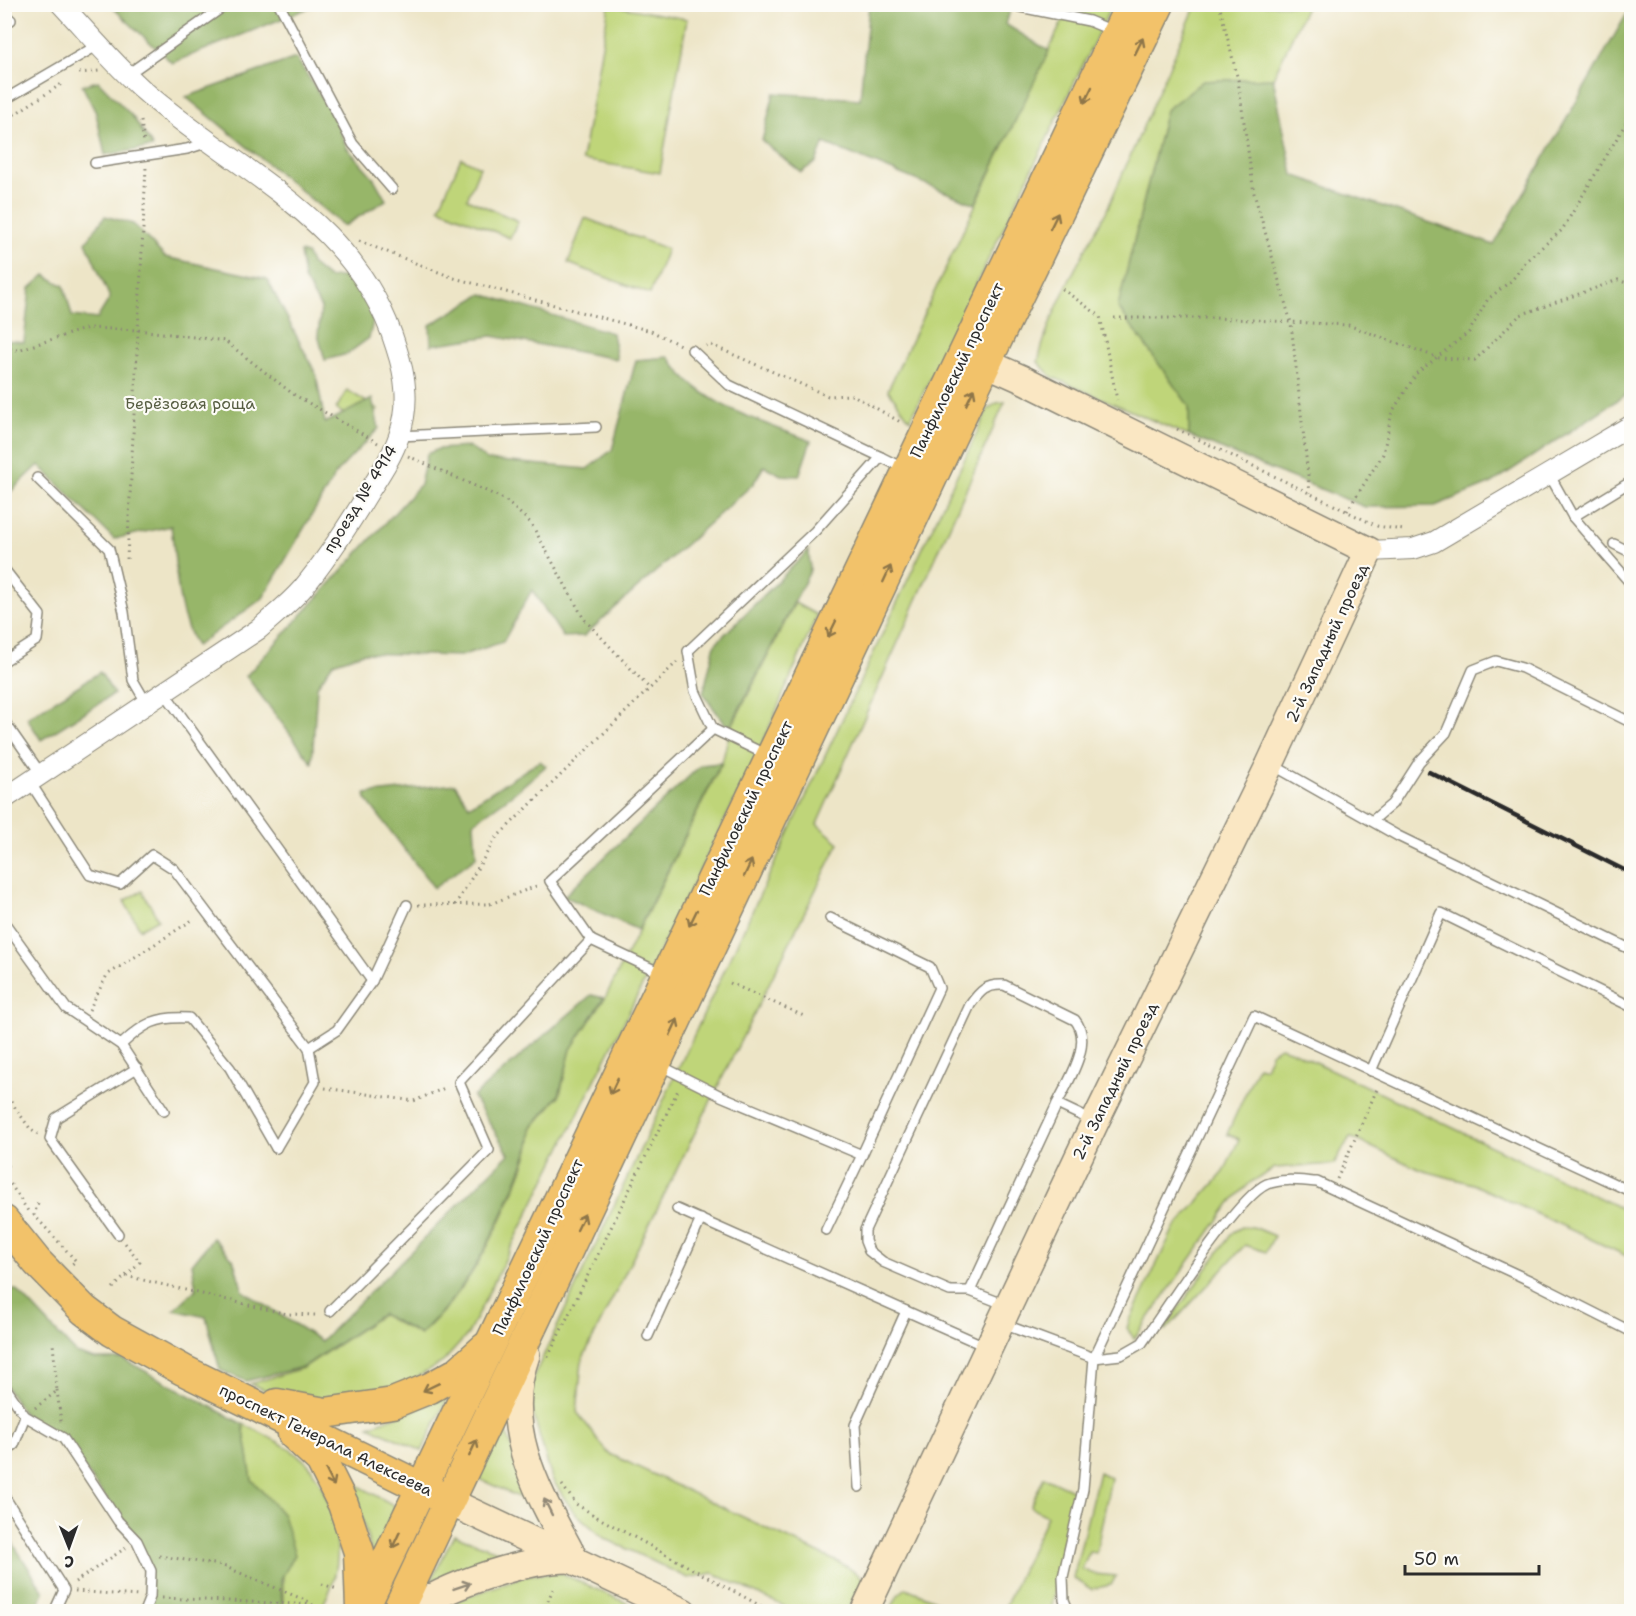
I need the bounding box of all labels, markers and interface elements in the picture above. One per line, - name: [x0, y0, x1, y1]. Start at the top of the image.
- one-way arrow: [1133, 37, 1145, 55]
- one-way arrow: [1082, 86, 1094, 104]
- one-way arrow: [1049, 213, 1060, 231]
- street label: Панфиловский проспект: [905, 278, 1009, 461]
- one-way arrow: [965, 389, 976, 407]
- park label: Берёзовая роща: [125, 393, 255, 414]
- street label: проезд № 4914: [318, 441, 402, 557]
- street label: 2-й Западный проезд: [1281, 560, 1373, 726]
- one-way arrow: [881, 565, 893, 583]
- one-way arrow: [826, 619, 838, 637]
- street label: Панфиловский проспект: [694, 716, 798, 899]
- one-way arrow: [742, 860, 754, 878]
- one-way arrow: [687, 909, 699, 927]
- street label: 2-й Западный проезд: [1068, 999, 1162, 1163]
- one-way arrow: [669, 1018, 680, 1036]
- one-way arrow: [608, 1076, 620, 1094]
- street label: Панфиловский проспект: [488, 1155, 589, 1339]
- one-way arrow: [576, 1213, 588, 1231]
- street label: проспект Генерала Алексеева: [216, 1379, 436, 1501]
- one-way arrow: [423, 1381, 441, 1393]
- one-way arrow: [468, 1439, 480, 1457]
- one-way arrow: [325, 1469, 337, 1487]
- one-way arrow: [541, 1499, 553, 1517]
- north arrow: [39, 1517, 99, 1577]
- one-way arrow: [390, 1530, 402, 1548]
- scale bar: [1405, 1538, 1538, 1576]
- text: 50 m: [1414, 1547, 1459, 1571]
- text: С: [64, 1551, 74, 1572]
- one-way arrow: [452, 1579, 471, 1590]

